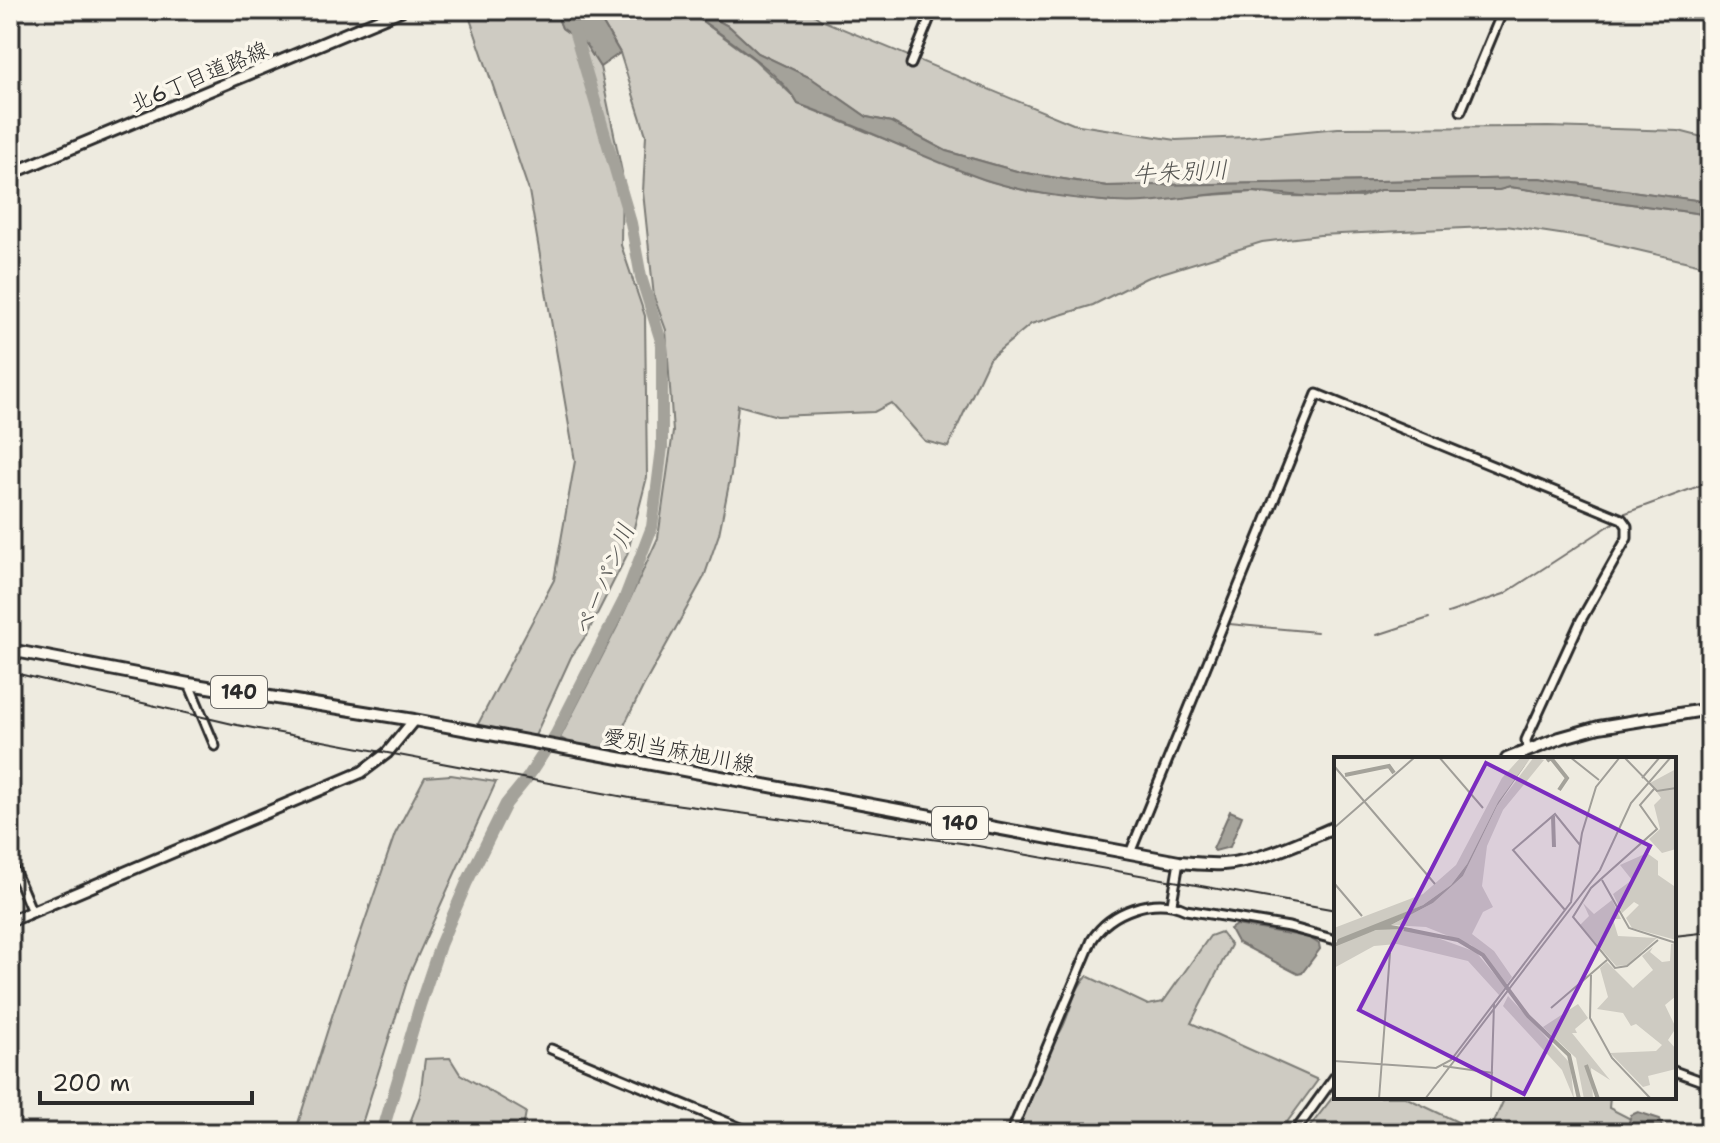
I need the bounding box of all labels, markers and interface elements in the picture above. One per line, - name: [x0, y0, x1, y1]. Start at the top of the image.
- street label: 北6丁目道路線: [126, 34, 273, 119]
- water label: 牛朱別川: [1131, 154, 1229, 190]
- water label: ペーパン川: [566, 519, 642, 641]
- road number: 140: [211, 676, 267, 708]
- street label: 愛別当麻旭川線: [601, 722, 757, 779]
- inset map: [1334, 757, 1676, 1099]
- road number: 140: [932, 807, 988, 839]
- scale bar: [40, 1055, 252, 1105]
- text: 200 m: [52, 1067, 130, 1099]

